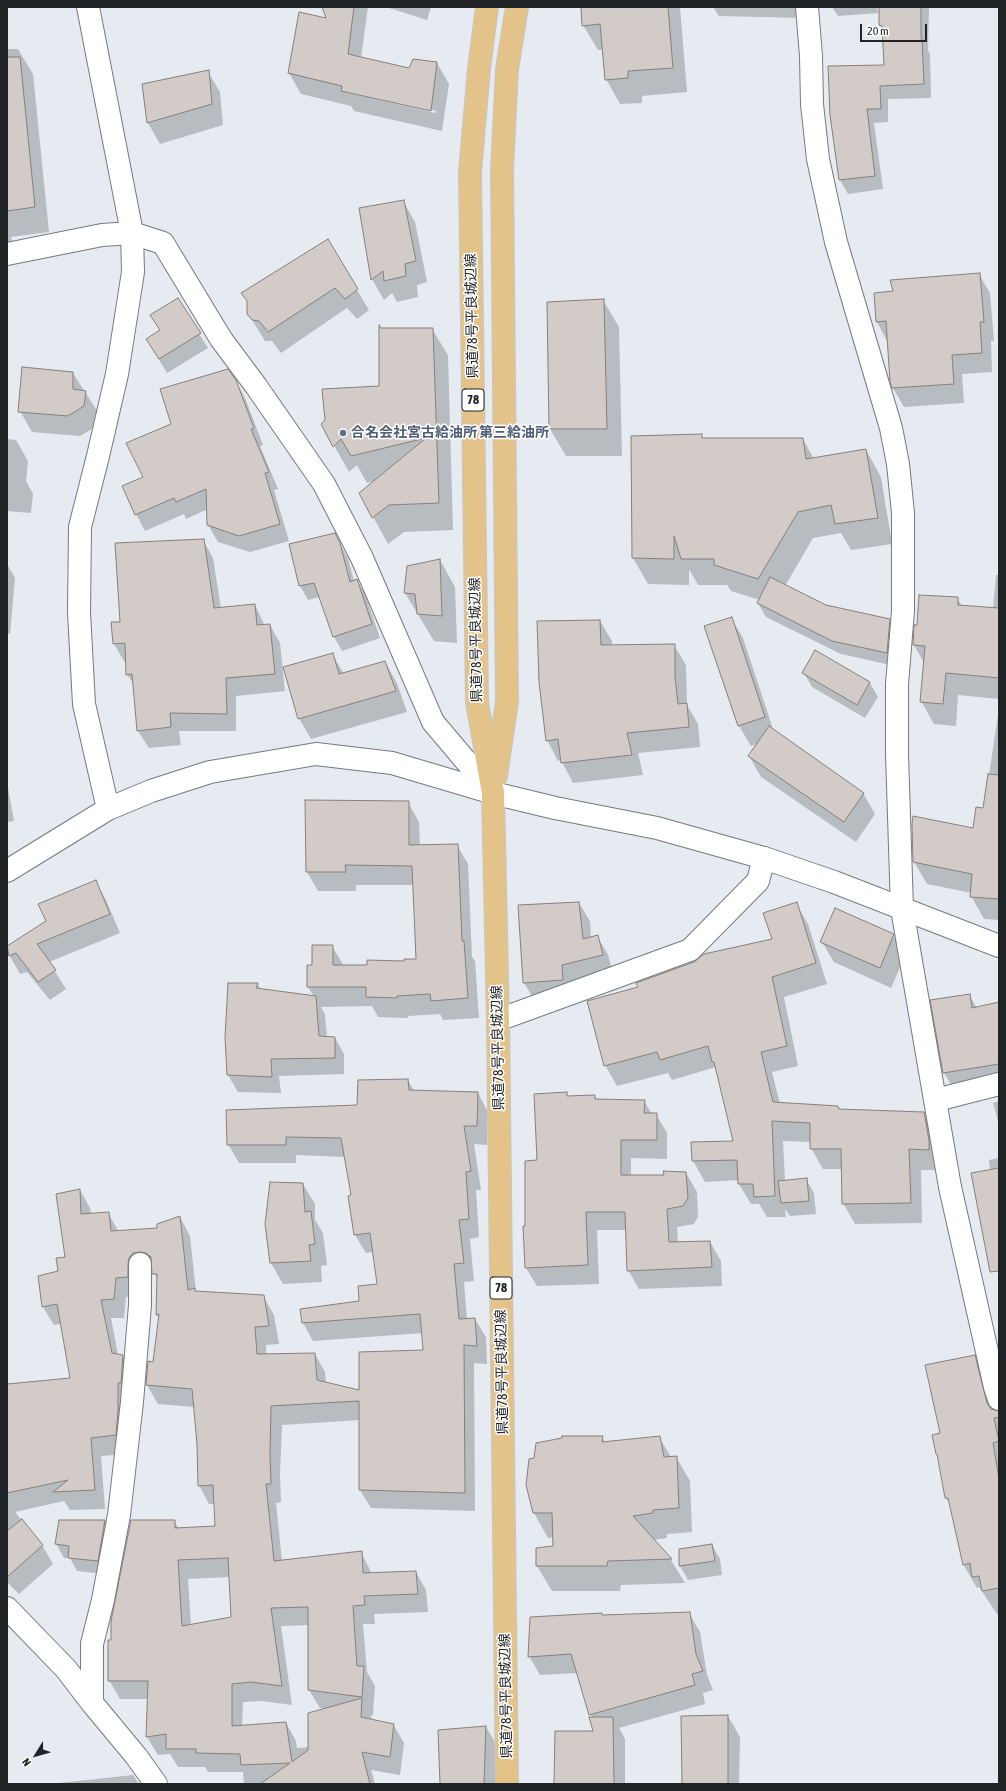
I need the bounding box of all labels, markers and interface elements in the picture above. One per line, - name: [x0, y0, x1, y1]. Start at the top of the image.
- scale bar: [862, 16, 929, 42]
- text: 20 m: [867, 24, 889, 38]
- street label: 県道78号平良城辺線: [463, 253, 481, 379]
- road number: 78: [462, 389, 484, 411]
- place label: 合名会社宮古給油所 第三給油所: [351, 425, 549, 441]
- marker: 合名会社宮古給油所 第三給油所: [338, 428, 348, 438]
- street label: 県道78号平良城辺線: [467, 577, 485, 703]
- street label: 県道78号平良城辺線: [489, 985, 507, 1111]
- road number: 78: [490, 1277, 512, 1299]
- street label: 県道78号平良城辺線: [493, 1309, 511, 1435]
- street label: 県道78号平良城辺線: [497, 1633, 515, 1759]
- north arrow: [16, 1735, 56, 1775]
- text: N: [20, 1756, 33, 1768]

